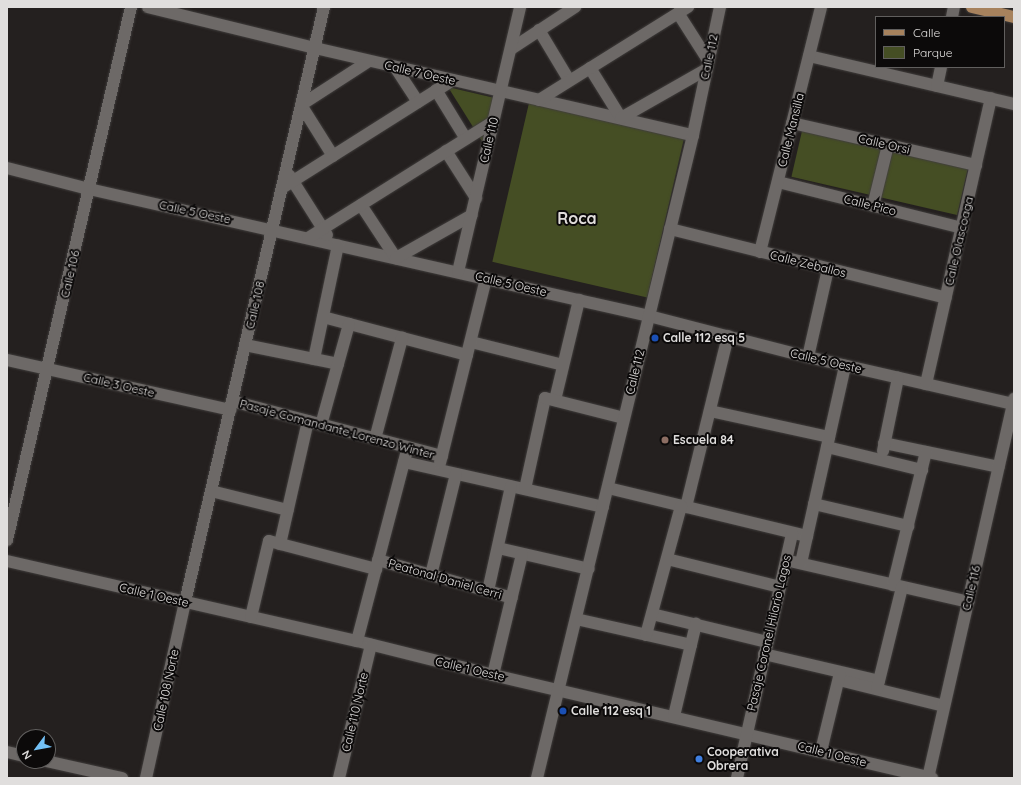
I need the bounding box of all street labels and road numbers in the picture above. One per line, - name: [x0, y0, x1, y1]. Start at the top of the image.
- street label: Calle 112: [697, 33, 721, 81]
- street label: Calle 7 Oeste: [383, 58, 457, 88]
- street label: Calle Mansilla: [775, 92, 807, 168]
- street label: Calle 110: [477, 116, 501, 164]
- street label: Calle Orsi: [857, 131, 911, 157]
- street label: Calle Pico: [842, 192, 898, 218]
- street label: Calle Olascoaga: [942, 195, 976, 287]
- street label: Calle 5 Oeste: [158, 197, 232, 227]
- street label: Calle Zeballos: [768, 248, 848, 280]
- street label: Calle 106: [58, 249, 82, 299]
- street label: Calle 5 Oeste: [474, 269, 548, 299]
- street label: Calle 108: [243, 280, 267, 330]
- street label: Calle 5 Oeste: [789, 346, 863, 376]
- street label: Calle 112: [622, 348, 648, 396]
- street label: Calle 3 Oeste: [82, 370, 156, 400]
- street label: Pasaje Comandante Lorenzo Winter: [238, 396, 436, 462]
- street label: Pasaje Coronel Hilario Lagos: [744, 554, 794, 712]
- street label: Peatonal Daniel Cerri: [387, 556, 503, 602]
- street label: Calle 116: [959, 564, 983, 612]
- street label: Calle 1 Oeste: [118, 580, 190, 610]
- street label: Calle 108 Norte: [150, 648, 182, 732]
- street label: Calle 1 Oeste: [434, 654, 506, 684]
- street label: Calle 110 Norte: [339, 671, 371, 753]
- street label: Calle 1 Oeste: [796, 738, 868, 770]

